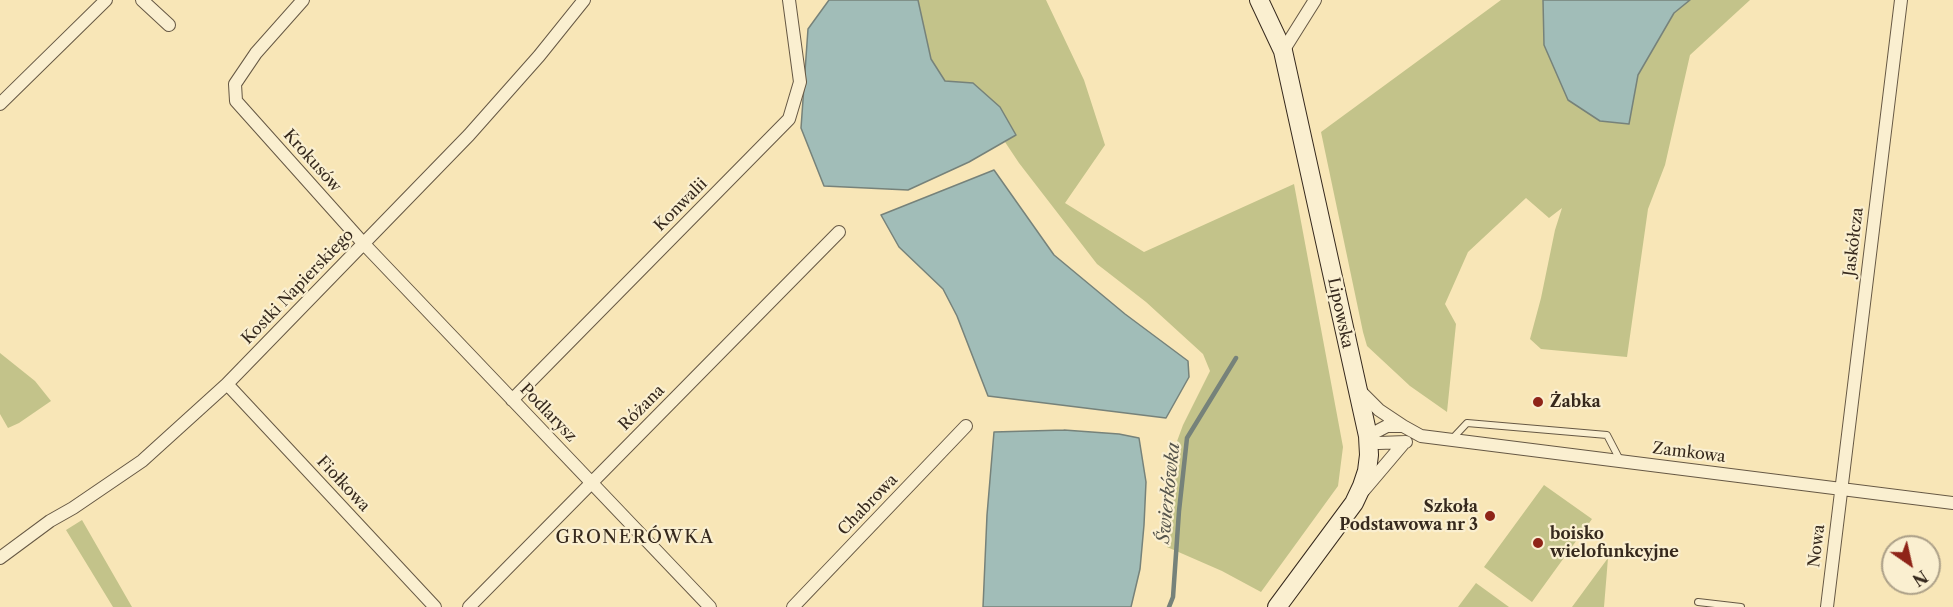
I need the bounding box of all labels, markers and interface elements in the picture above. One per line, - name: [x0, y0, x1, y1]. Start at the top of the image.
- street label: Krokusów: [279, 126, 345, 196]
- street label: Konwalii: [651, 175, 711, 235]
- street label: Jaskółcza: [1840, 206, 1868, 278]
- street label: Kostki Napierskiego: [238, 225, 358, 349]
- street label: Lipowska: [1323, 276, 1357, 350]
- street label: Podlarysz: [516, 380, 580, 446]
- street label: Różana: [615, 381, 669, 435]
- place label: Żabka: [1550, 392, 1601, 412]
- marker: Żabka: [1531, 395, 1545, 409]
- street label: Zamkowa: [1651, 439, 1727, 467]
- water label: Świerkówka: [1153, 442, 1185, 544]
- street label: Fiołkowa: [312, 452, 374, 516]
- street label: Chabrowa: [834, 470, 902, 540]
- place label: Szkoła Podstawowa nr 3: [1339, 497, 1478, 535]
- marker: Szkoła Podstawowa nr 3: [1483, 509, 1497, 523]
- street label: Nowa: [1805, 523, 1829, 569]
- place label: boisko wielofunkcyjne: [1550, 524, 1679, 562]
- district label: GRONERÓWKA: [556, 527, 714, 549]
- north arrow: [1881, 535, 1941, 595]
- marker: boisko wielofunkcyjne: [1531, 536, 1545, 550]
- text: N: [1909, 566, 1931, 590]

